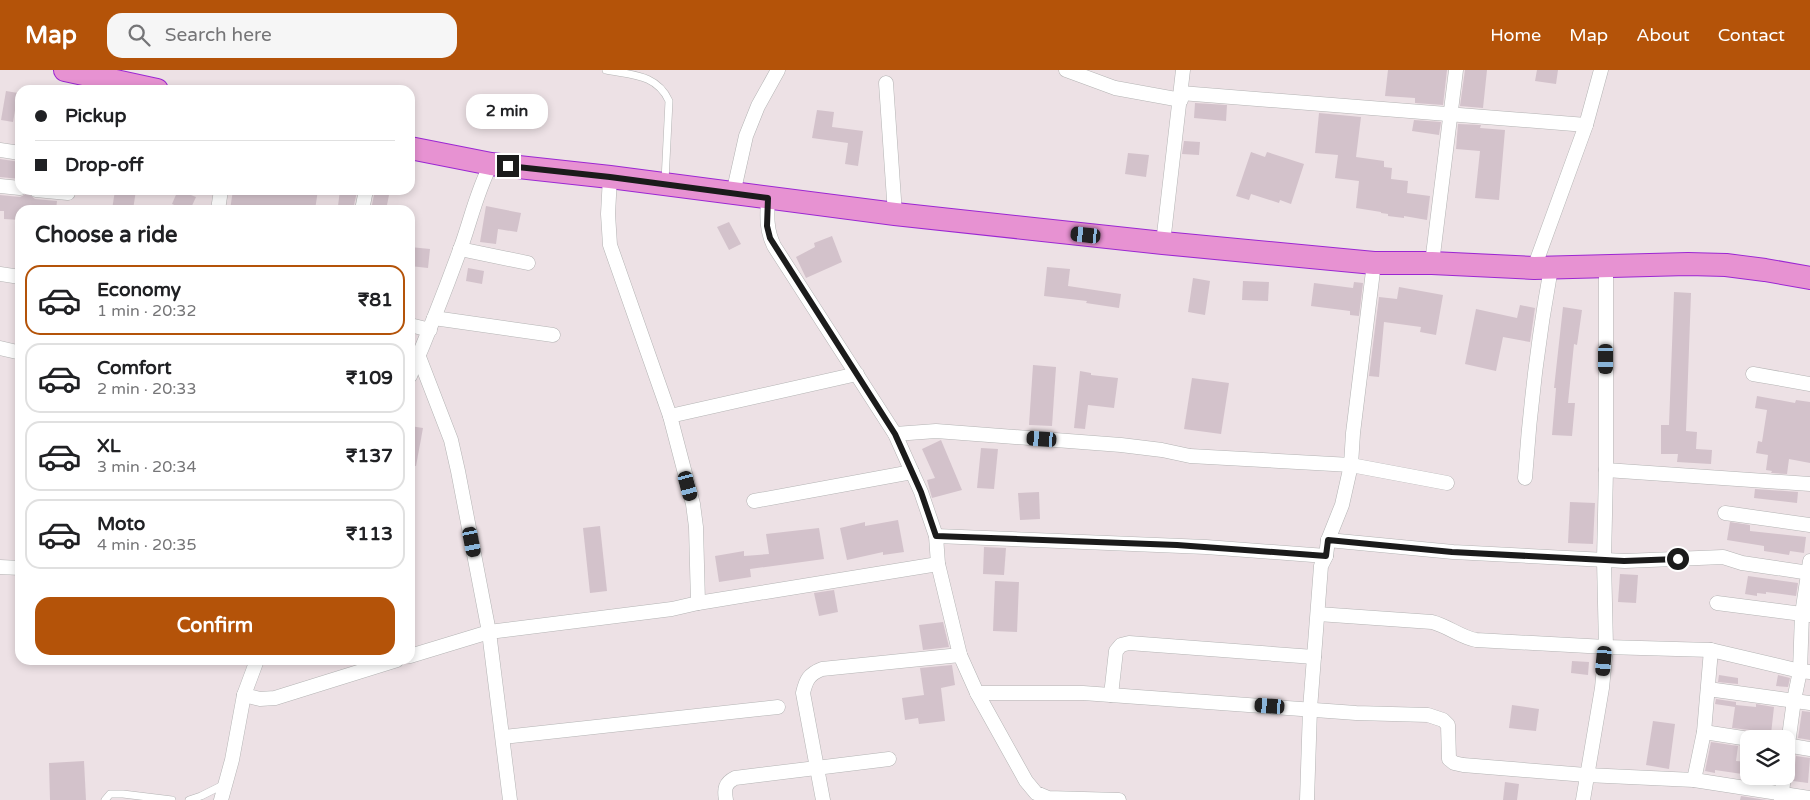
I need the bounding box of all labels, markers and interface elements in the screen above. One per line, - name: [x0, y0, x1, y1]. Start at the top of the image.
- search box: [107, 13, 457, 58]
- text: Map: [25, 21, 77, 50]
- icon: search: [125, 21, 153, 49]
- text: Search here: [165, 24, 272, 46]
- text: Home: [1490, 24, 1541, 46]
- text: Map: [1569, 24, 1608, 46]
- text: About: [1636, 24, 1690, 46]
- text: Contact: [1718, 24, 1785, 46]
- callout: 2 min: [467, 93, 549, 128]
- text: 2 min: [486, 101, 528, 121]
- text: Pickup: [65, 105, 126, 127]
- text: Drop-off: [65, 154, 144, 176]
- route end: [497, 155, 519, 177]
- text: Choose a ride: [35, 222, 178, 248]
- car: [1070, 226, 1101, 244]
- icon: car: [37, 278, 82, 323]
- text: Economy: [97, 279, 181, 301]
- text: ₹81: [358, 289, 393, 311]
- text: 1 min · 20:32: [97, 301, 196, 321]
- car: [1598, 344, 1613, 374]
- icon: car: [37, 356, 82, 401]
- text: Comfort: [97, 357, 171, 379]
- text: ₹109: [346, 367, 393, 389]
- text: 2 min · 20:33: [97, 379, 196, 399]
- car: [1026, 430, 1057, 448]
- icon: car: [37, 434, 82, 479]
- text: XL: [97, 435, 121, 457]
- text: ₹137: [346, 445, 393, 467]
- text: 3 min · 20:34: [97, 457, 196, 477]
- car: [676, 470, 699, 502]
- icon: car: [37, 512, 82, 557]
- text: Moto: [97, 513, 145, 535]
- text: ₹113: [346, 523, 393, 545]
- car: [461, 526, 482, 558]
- text: 4 min · 20:35: [97, 535, 196, 555]
- route start: [1667, 548, 1689, 570]
- button: Confirm: [35, 597, 395, 655]
- car: [1595, 645, 1612, 677]
- car: [1254, 697, 1285, 715]
- map controls: [1740, 730, 1795, 785]
- button: layers: [1740, 730, 1795, 785]

